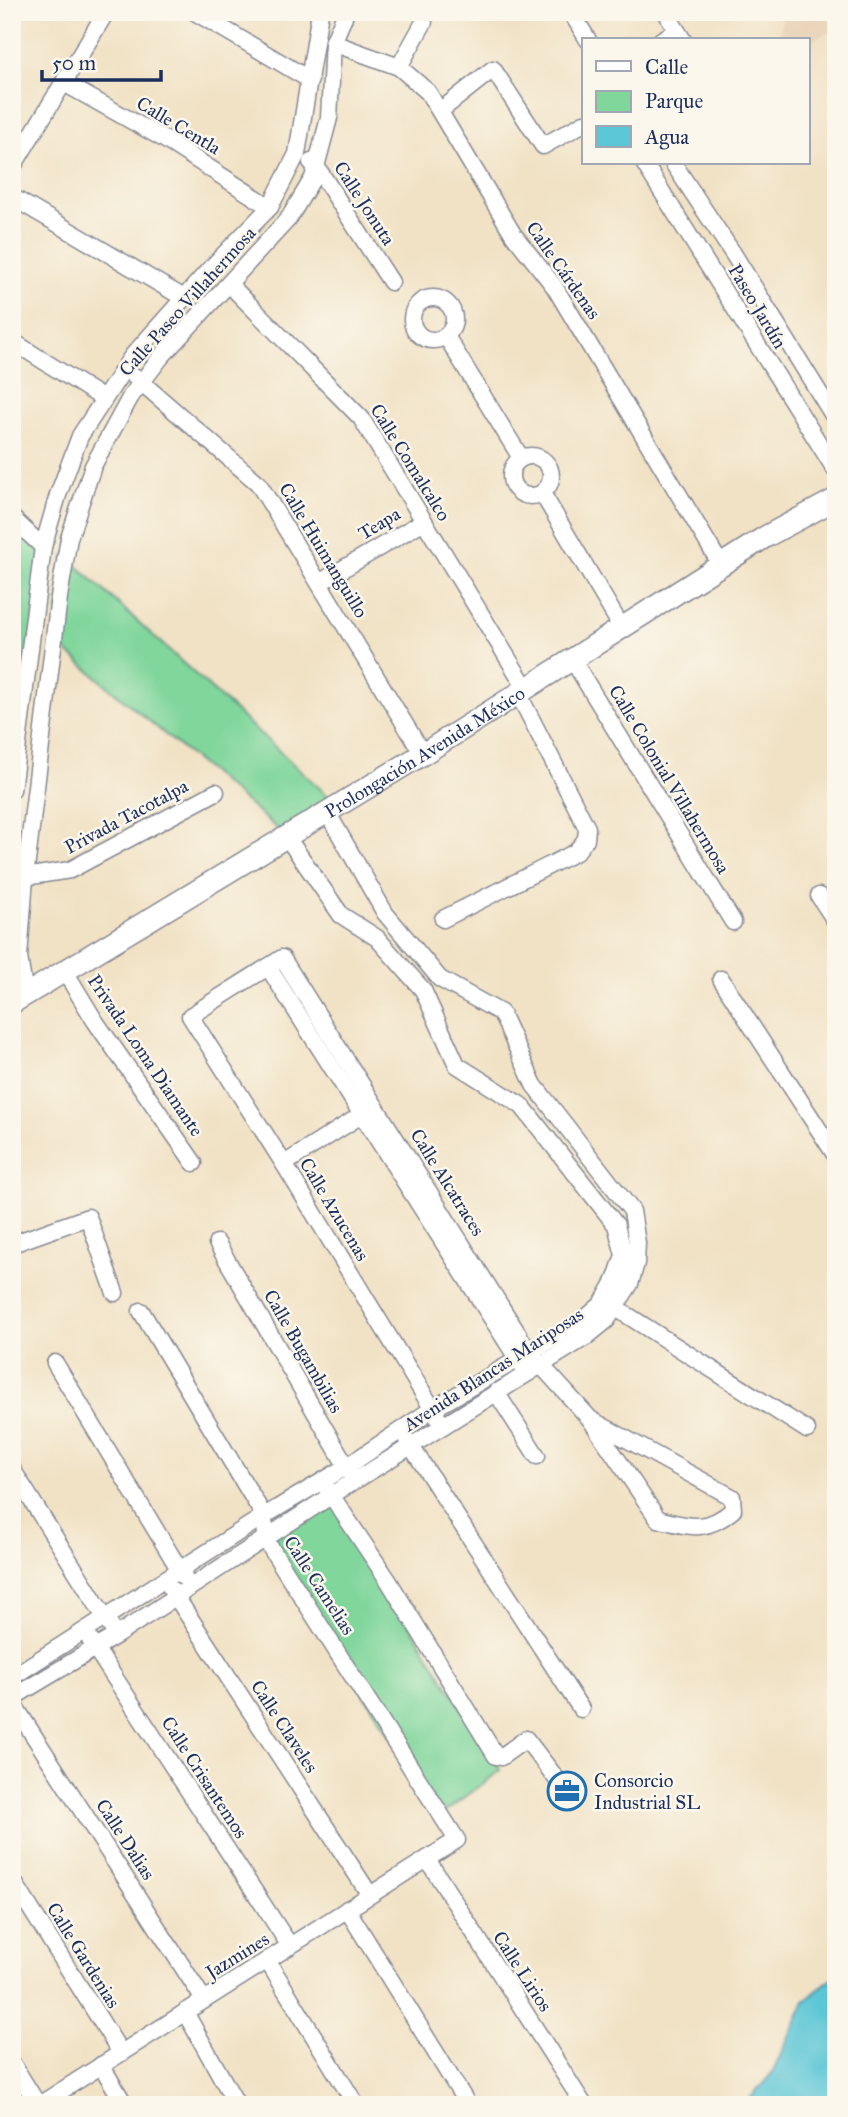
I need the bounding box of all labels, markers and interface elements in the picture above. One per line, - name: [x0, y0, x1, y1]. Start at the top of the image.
- scale bar: [42, 38, 161, 82]
- legend: [582, 38, 810, 164]
- text: 50 m: [52, 50, 97, 76]
- text: Calle: [645, 54, 688, 80]
- text: Parque: [645, 88, 704, 114]
- street label: Calle Centla: [132, 91, 226, 160]
- text: Agua: [644, 124, 689, 150]
- street label: Calle Jonuta: [328, 157, 401, 251]
- street label: Calle Cárdenas: [522, 217, 606, 324]
- street label: Calle Paseo Villahermosa: [114, 221, 261, 381]
- street label: Paseo Jardín: [723, 260, 792, 353]
- street label: Calle Comalcalco: [365, 399, 456, 525]
- street label: Calle Huimanguillo: [273, 479, 373, 623]
- street label: Teapa: [354, 501, 405, 545]
- street label: Prolongación Avenida México: [320, 681, 529, 823]
- street label: Calle Colonial Villahermosa: [604, 681, 736, 879]
- street label: Privada Tacotalpa: [60, 774, 193, 859]
- street label: Privada Loma Diamante: [83, 970, 208, 1141]
- street label: Calle Alcatraces: [406, 1124, 490, 1240]
- street label: Calle Azucenas: [295, 1154, 374, 1265]
- street label: Calle Bugambilias: [258, 1286, 348, 1417]
- street label: Avenida Blancas Mariposas: [398, 1303, 588, 1437]
- street label: Calle Camelias: [279, 1531, 360, 1639]
- street label: Calle Claveles: [246, 1676, 323, 1777]
- street label: Calle Crisantemos: [157, 1712, 253, 1843]
- place label: Consorcio Industrial SL: [594, 1769, 700, 1814]
- office icon: Consorcio Industrial SL: [546, 1770, 588, 1812]
- street label: Calle Dalias: [91, 1795, 160, 1884]
- street label: Calle Gardenias: [42, 1898, 125, 2012]
- street label: Jazmines: [200, 1927, 274, 1986]
- street label: Calle Lirios: [488, 1927, 557, 2016]

